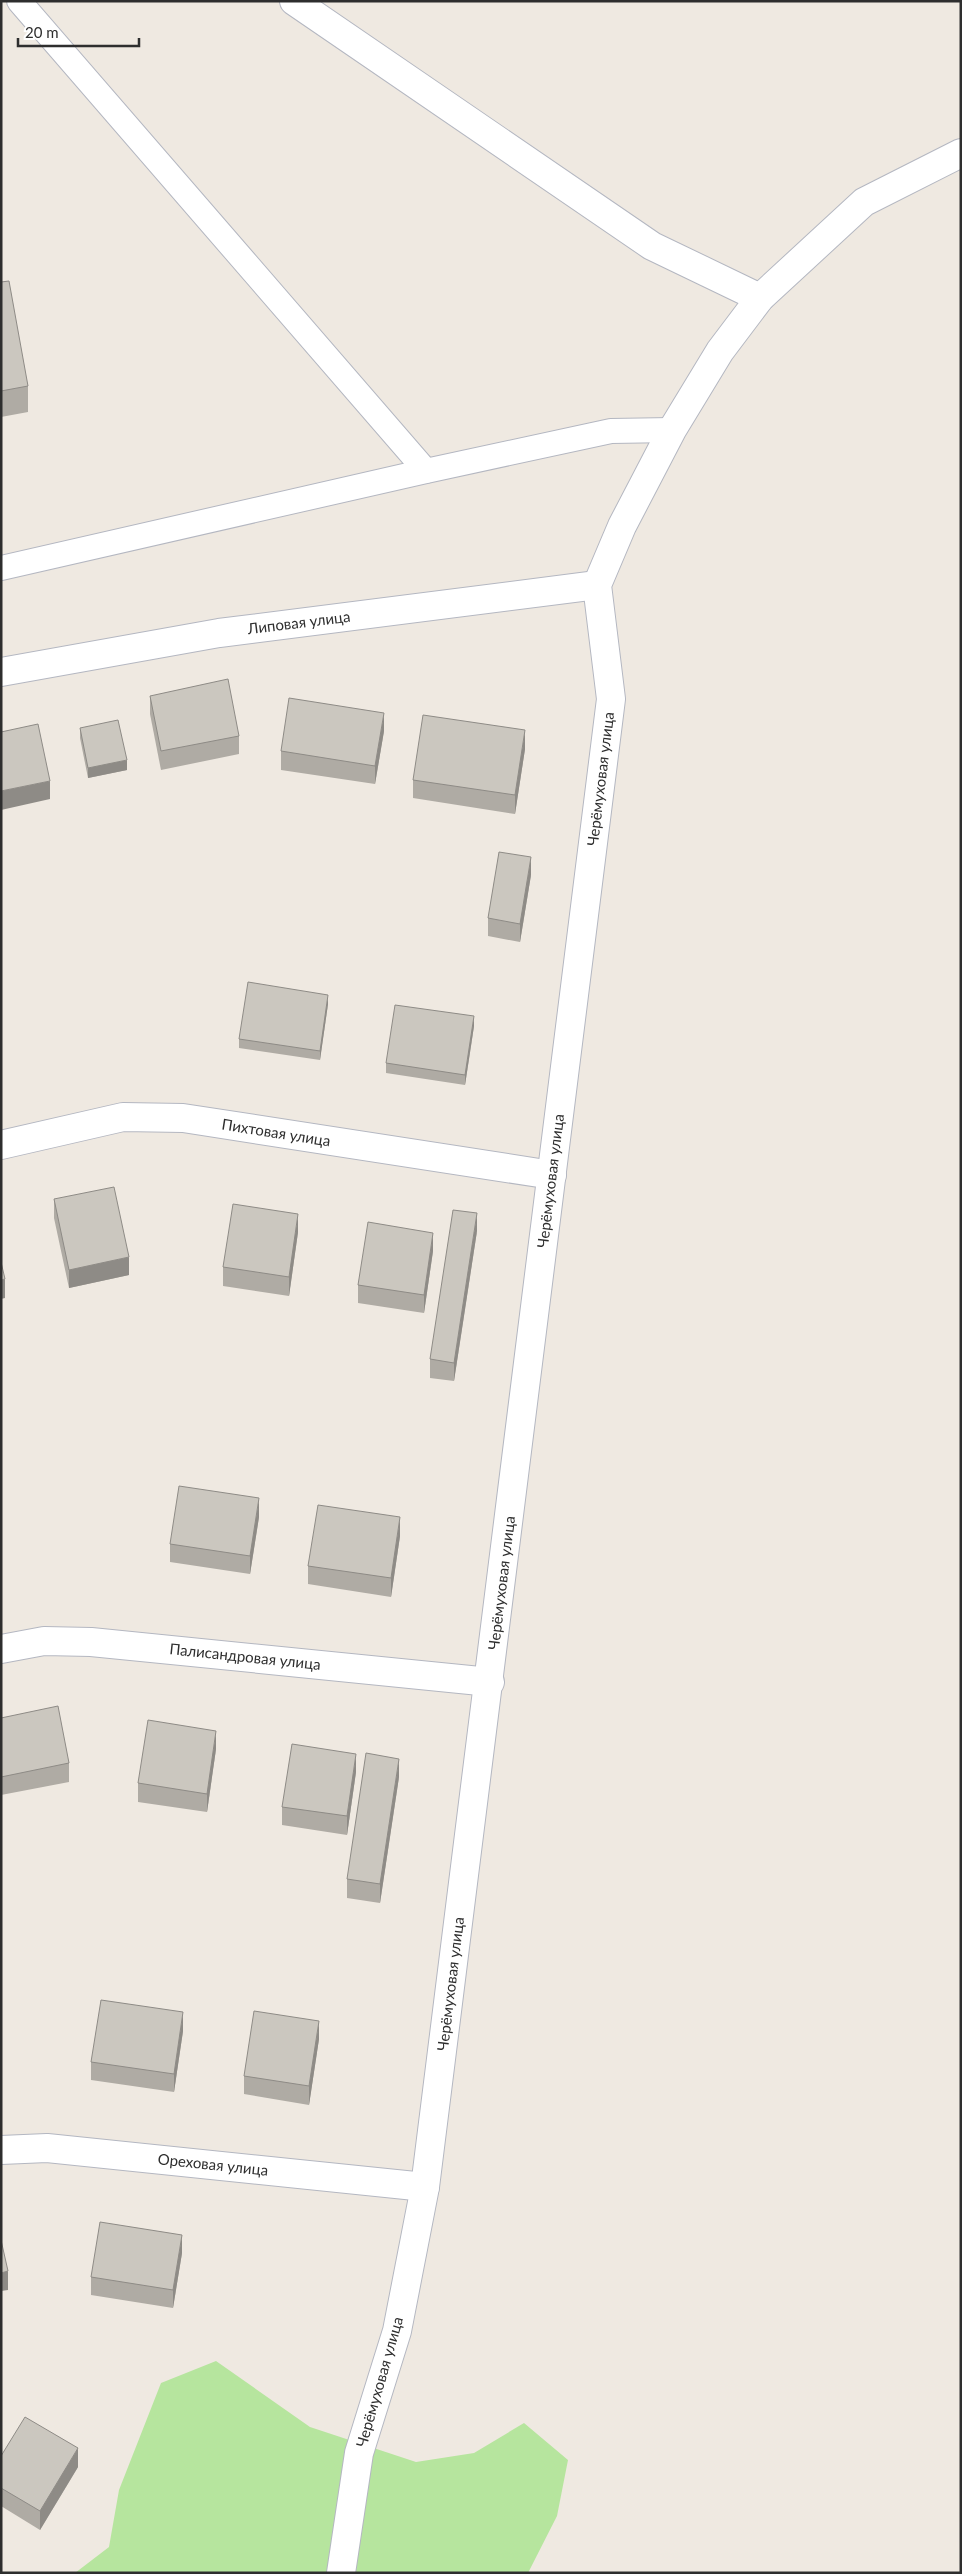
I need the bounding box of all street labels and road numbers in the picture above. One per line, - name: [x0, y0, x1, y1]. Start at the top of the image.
- street label: Липовая улица: [245, 607, 351, 637]
- street label: Черёмуховая улица: [583, 711, 617, 847]
- street label: Черёмуховая улица: [533, 1113, 567, 1249]
- street label: Пихтовая улица: [220, 1115, 332, 1149]
- street label: Черёмуховая улица: [484, 1515, 518, 1651]
- street label: Палисандровая улица: [169, 1639, 322, 1673]
- street label: Черёмуховая улица: [433, 1916, 467, 2052]
- street label: Ореховая улица: [157, 2149, 269, 2179]
- street label: Черёмуховая улица: [352, 2314, 406, 2449]

